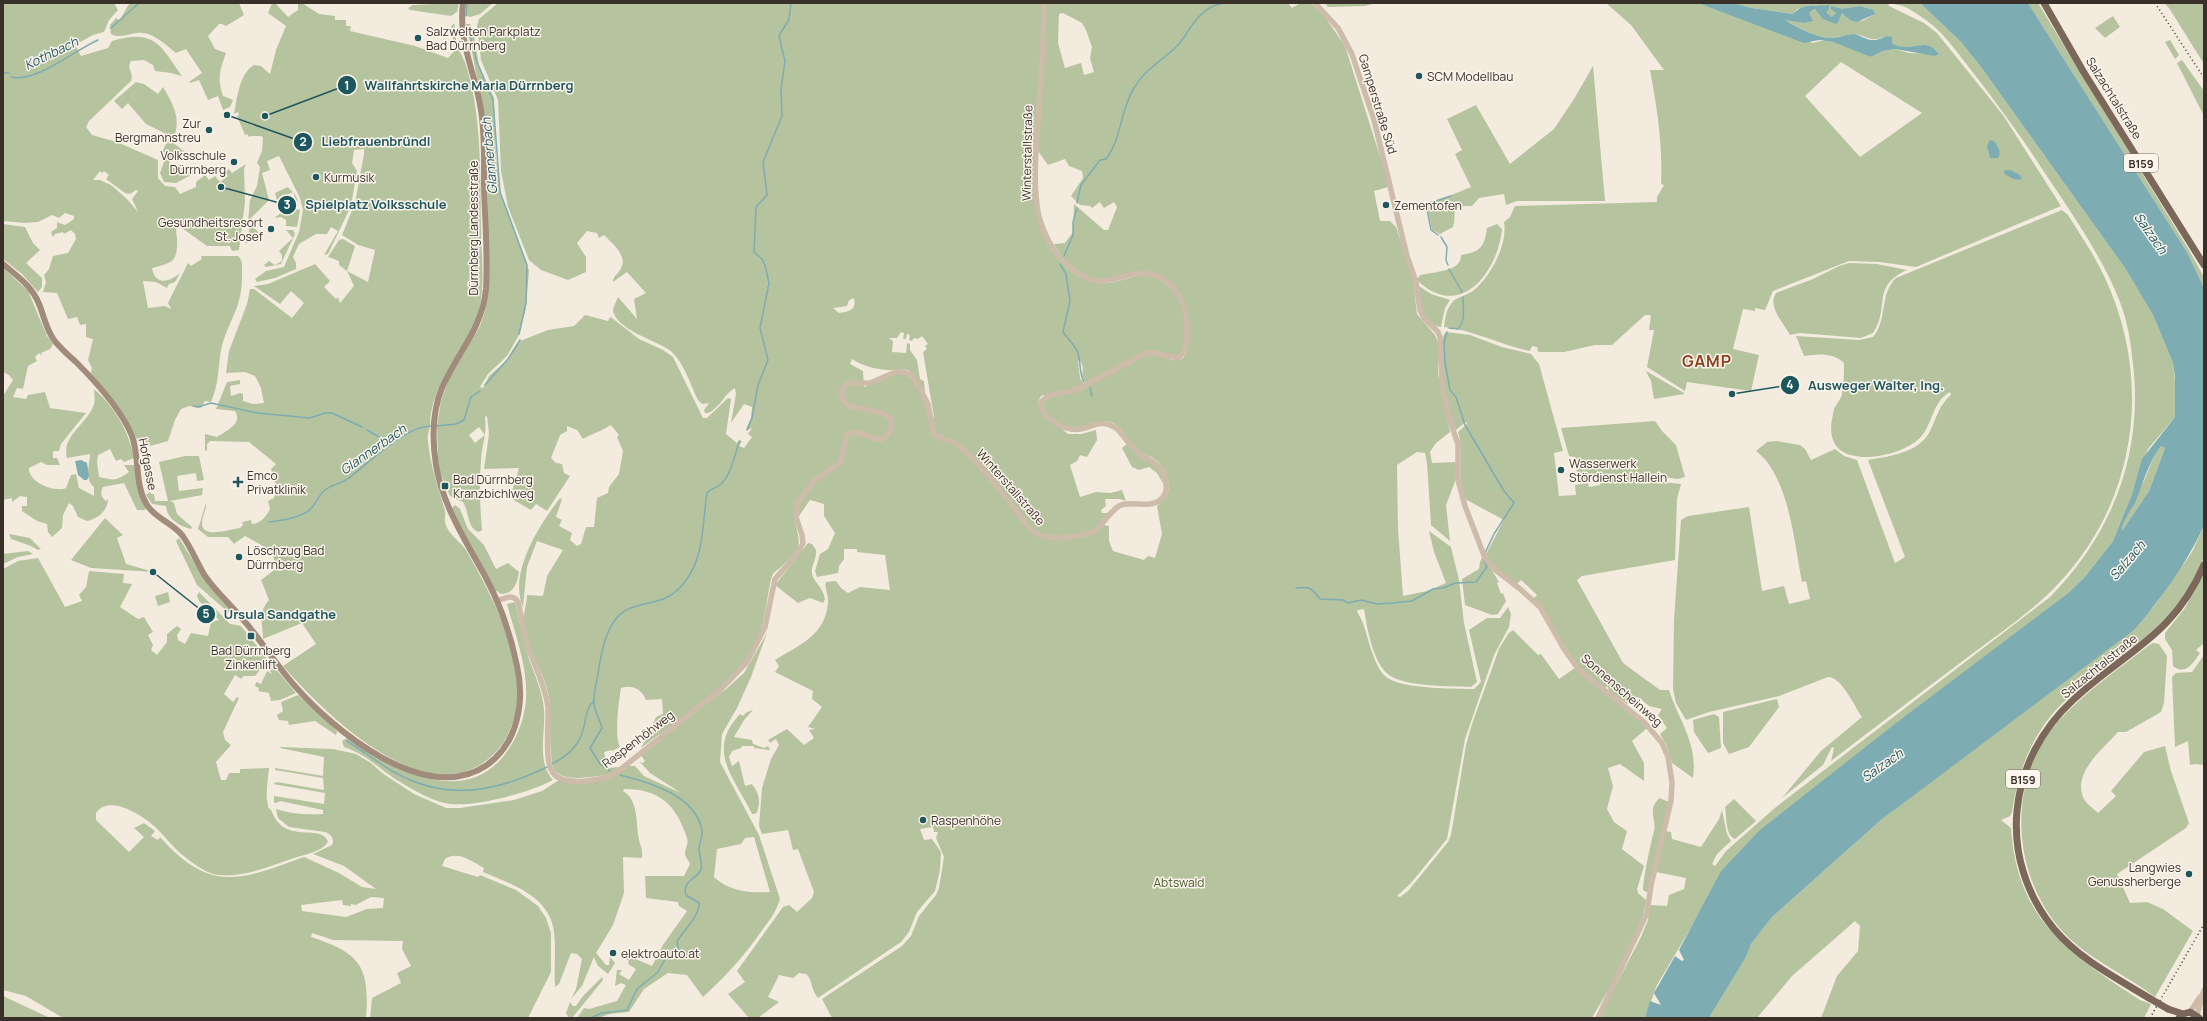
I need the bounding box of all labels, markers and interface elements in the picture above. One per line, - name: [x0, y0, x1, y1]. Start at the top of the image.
- place label: Salzwelten Parkplatz Bad Dürrnberg: [426, 23, 541, 54]
- water label: Kothbach: [21, 32, 82, 74]
- marker: Salzwelten Parkplatz Bad Dürrnberg: [413, 33, 423, 43]
- street label: Gamperstraße Süd: [1355, 52, 1401, 156]
- street label: Salzachtalstraße: [2082, 54, 2146, 142]
- place label: SCM Modellbau: [1427, 68, 1513, 85]
- marker: SCM Modellbau: [1414, 71, 1424, 81]
- callout: Wallfahrtskirche Maria Dürrnberg: [337, 73, 582, 98]
- text: Wallfahrtskirche Maria Dürrnberg: [365, 76, 573, 94]
- text: 1: [344, 77, 350, 94]
- street label: Winterstallstraße: [1018, 105, 1036, 201]
- place label: Zur Bergmannstreu: [115, 115, 202, 146]
- water label: Glannerbach: [477, 116, 501, 195]
- marker: Zur Bergmannstreu: [204, 125, 214, 135]
- callout: Liebfrauenbründl: [293, 129, 438, 154]
- text: Liebfrauenbründl: [322, 132, 430, 150]
- text: 2: [299, 133, 307, 150]
- place label: Volksschule Dürrnberg: [160, 147, 226, 178]
- road number: B159: [2124, 154, 2158, 172]
- marker: Volksschule Dürrnberg: [229, 157, 239, 167]
- street label: Dürrnberg Landesstraße: [465, 160, 482, 296]
- place label: Kurmusik: [324, 169, 376, 186]
- marker: Kurmusik: [311, 172, 321, 182]
- callout: Spielplatz Volksschule: [277, 192, 454, 217]
- text: Spielplatz Volksschule: [305, 195, 447, 213]
- text: 3: [284, 196, 291, 213]
- place label: Zementofen: [1394, 197, 1462, 214]
- marker: Zementofen: [1381, 200, 1391, 210]
- water label: Salzach: [2130, 209, 2173, 258]
- place label: Gesundheitsresort St. Josef: [158, 214, 264, 245]
- marker: Gesundheitsresort St. Josef: [266, 224, 276, 234]
- district label: GAMP: [1682, 350, 1732, 372]
- callout: Ausweger Walter, Ing.: [1780, 373, 1952, 398]
- text: 4: [1786, 376, 1794, 393]
- text: Ausweger Walter, Ing.: [1808, 376, 1944, 394]
- water label: Glannerbach: [336, 419, 411, 478]
- street label: Hofgasse: [135, 436, 161, 492]
- street label: Winterstallstraße: [973, 445, 1049, 529]
- place label: Wasserwerk Stördienst Hallein: [1569, 455, 1667, 486]
- marker: Wasserwerk Stördienst Hallein: [1556, 465, 1566, 475]
- place label: Emco Privatklinik: [247, 467, 307, 498]
- place label: Bad Dürrnberg Kranzbichlweg: [453, 471, 534, 502]
- marker: Emco Privatklinik: [232, 476, 244, 488]
- marker: Bad Dürrnberg Kranzbichlweg: [440, 481, 450, 491]
- water label: Salzach: [2105, 535, 2150, 584]
- place label: Löschzug Bad Dürrnberg: [247, 542, 324, 573]
- marker: Löschzug Bad Dürrnberg: [234, 552, 244, 562]
- callout: Ursula Sandgathe: [196, 602, 344, 627]
- text: 5: [202, 605, 210, 622]
- text: Ursula Sandgathe: [224, 605, 336, 623]
- street label: Salzachtalstraße: [2057, 630, 2141, 702]
- marker: Bad Dürrnberg Zinkenlift: [246, 631, 256, 641]
- place label: Bad Dürrnberg Zinkenlift: [211, 642, 291, 673]
- street label: Sonnenscheinweg: [1578, 650, 1666, 730]
- street label: Raspenhöhweg: [599, 706, 677, 772]
- water label: Salzach: [1858, 743, 1907, 786]
- road number: B159: [2006, 770, 2040, 788]
- place label: Raspenhöhe: [931, 812, 1001, 829]
- marker: Raspenhöhe: [918, 815, 928, 825]
- place label: Langwies Genussherberge: [2088, 859, 2181, 890]
- marker: Langwies Genussherberge: [2184, 869, 2194, 879]
- park label: Abtswald: [1153, 874, 1205, 891]
- place label: elektroauto.at: [621, 945, 700, 962]
- marker: elektroauto.at: [608, 948, 618, 958]

